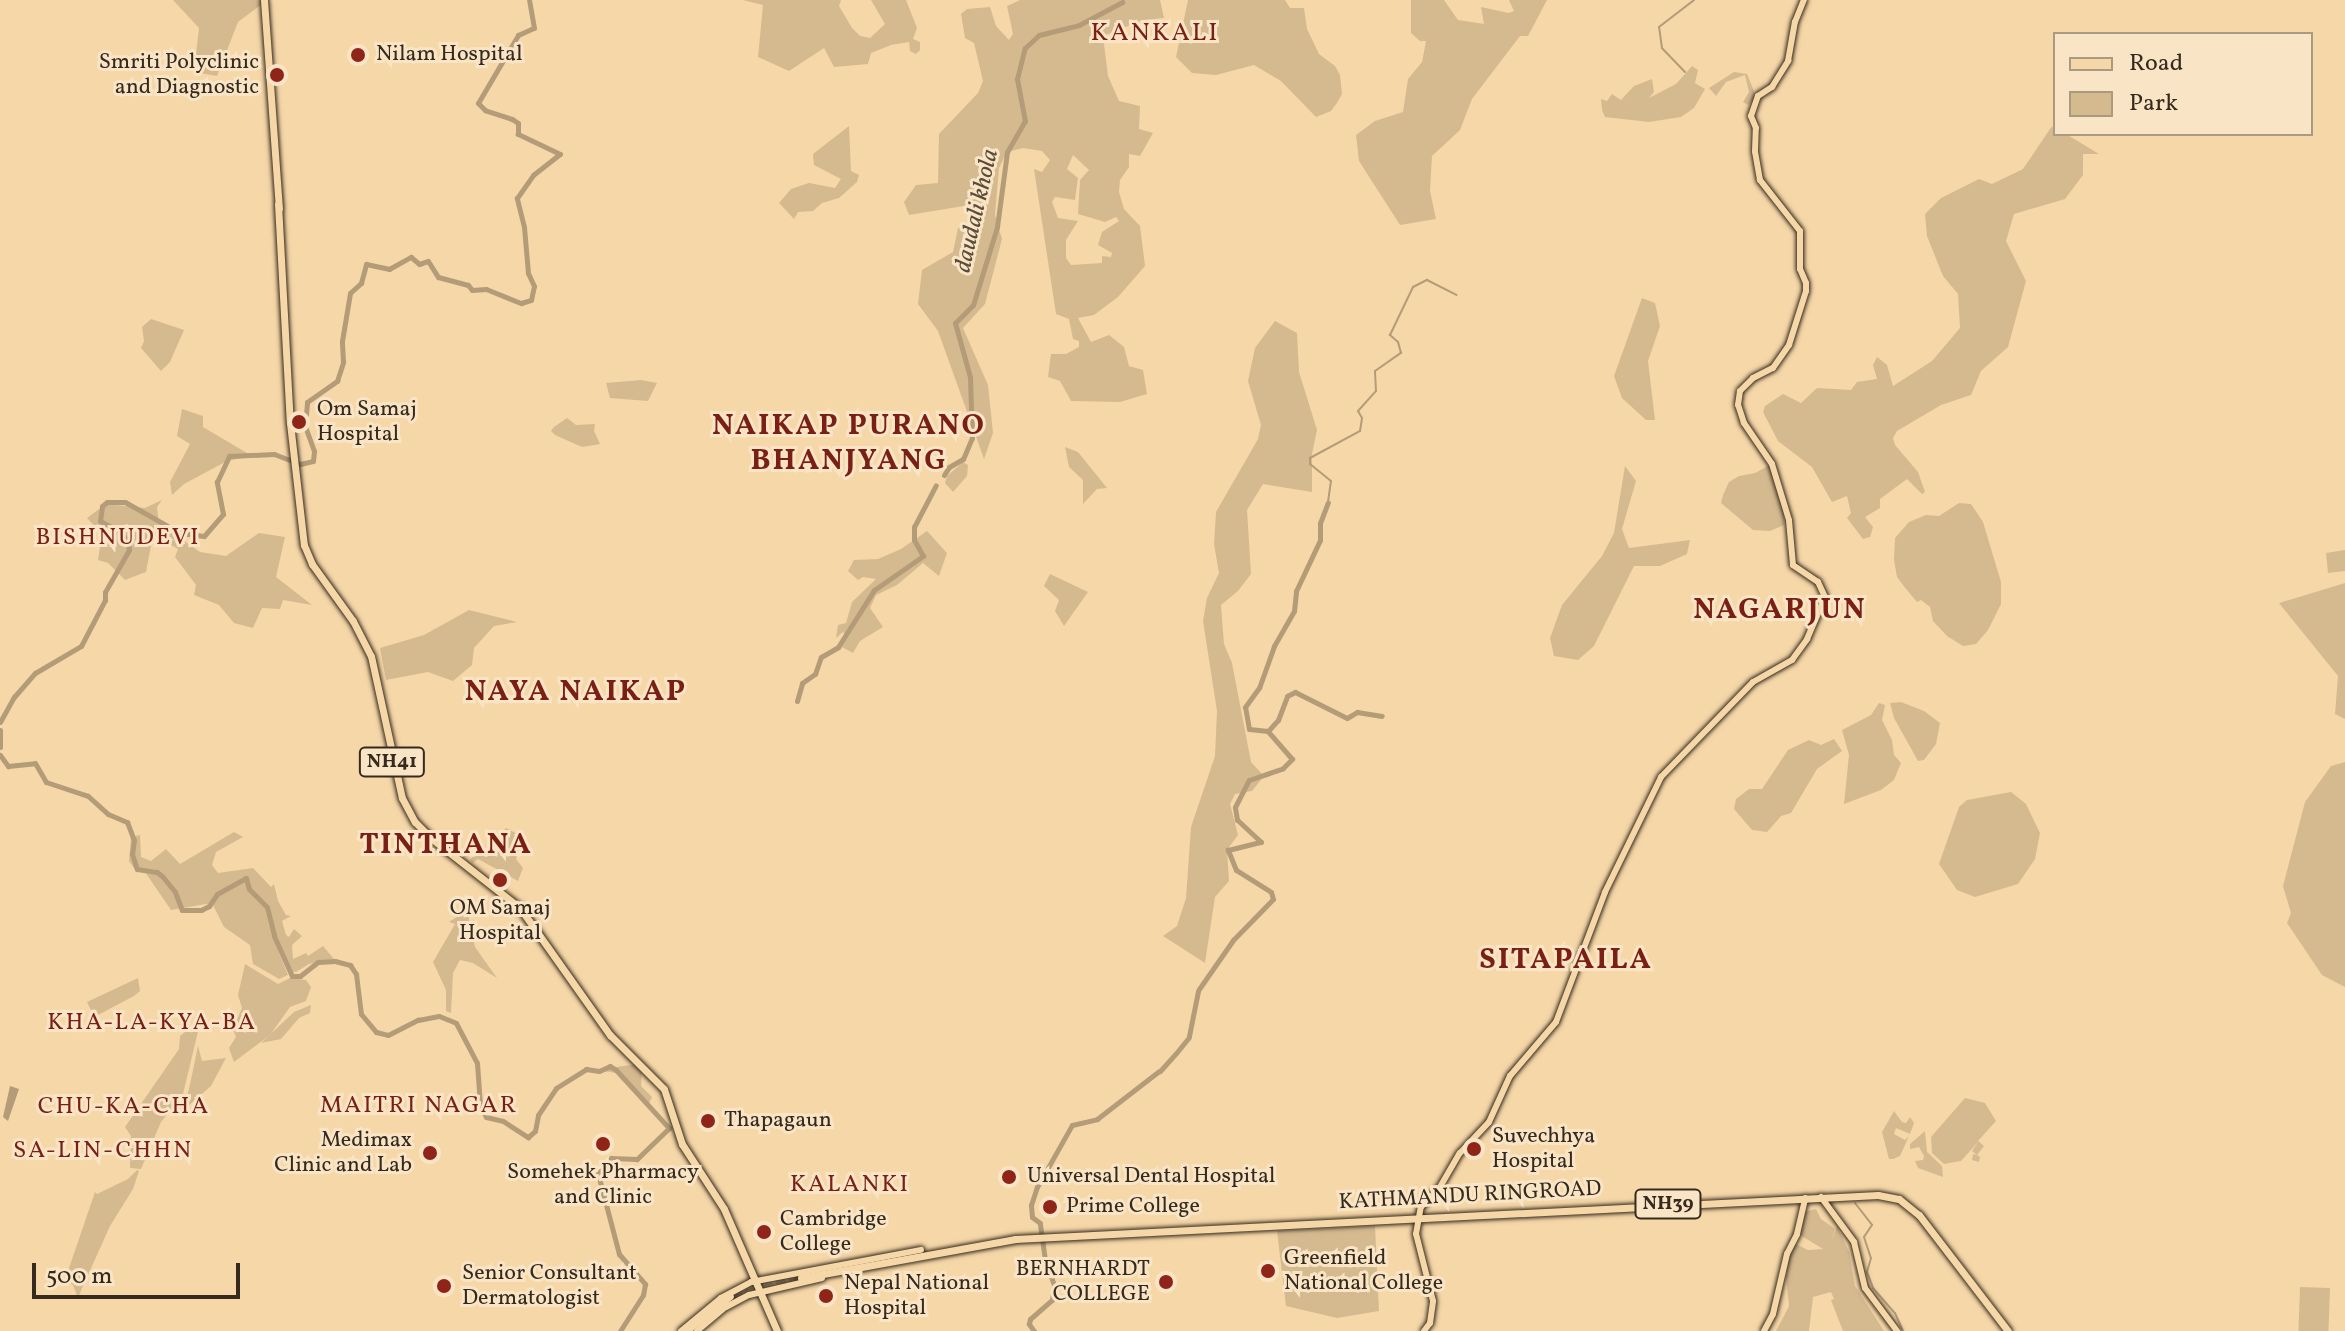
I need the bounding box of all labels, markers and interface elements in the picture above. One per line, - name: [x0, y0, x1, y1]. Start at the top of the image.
- district label: KANKALI: [1091, 18, 1219, 50]
- legend: [2053, 32, 2313, 136]
- place label: Nilam Hospital: [376, 42, 523, 68]
- marker: Nilam Hospital: [347, 44, 369, 66]
- text: Road: [2129, 47, 2183, 81]
- place label: Smriti Polyclinic and Diagnostic: [99, 49, 259, 100]
- marker: Smriti Polyclinic and Diagnostic: [266, 64, 288, 86]
- text: Park: [2129, 87, 2178, 121]
- water label: daudali khola: [950, 147, 1006, 275]
- place label: Om Samaj Hospital: [317, 396, 417, 448]
- district label: NAIKAP PURANO BHANJYANG: [712, 408, 986, 478]
- marker: Om Samaj Hospital: [288, 411, 310, 433]
- district label: BISHNUDEVI: [35, 525, 201, 553]
- district label: NAGARJUN: [1693, 592, 1867, 628]
- district label: NAYA NAIKAP: [465, 674, 687, 710]
- road number: NH41: [358, 746, 426, 778]
- district label: TINTHANA: [359, 827, 533, 863]
- marker: OM Samaj Hospital: [489, 869, 511, 891]
- place label: OM Samaj Hospital: [450, 895, 550, 946]
- district label: SITAPAILA: [1479, 942, 1653, 978]
- district label: KHA-LA-KYA-BA: [47, 1010, 257, 1038]
- district label: MAITRI NAGAR: [320, 1093, 518, 1121]
- district label: CHU-KA-CHA: [38, 1094, 210, 1122]
- place label: Thapagaun: [724, 1108, 832, 1134]
- marker: Thapagaun: [699, 1112, 717, 1130]
- place label: Suvechhya Hospital: [1492, 1123, 1595, 1174]
- place label: Medimax Clinic and Lab: [274, 1127, 412, 1178]
- marker: Somehek Pharmacy and Clinic: [592, 1133, 614, 1155]
- district label: SA-LIN-CHHN: [13, 1138, 193, 1166]
- marker: Suvechhya Hospital: [1463, 1138, 1485, 1160]
- marker: Medimax Clinic and Lab: [419, 1142, 441, 1164]
- place label: Somehek Pharmacy and Clinic: [507, 1159, 699, 1210]
- place label: Universal Dental Hospital: [1027, 1164, 1275, 1190]
- marker: Universal Dental Hospital: [998, 1166, 1020, 1188]
- district label: KALANKI: [790, 1172, 910, 1200]
- street label: KATHMANDU RINGROAD: [1338, 1176, 1602, 1216]
- road number: NH39: [1634, 1188, 1702, 1220]
- place label: Prime College: [1066, 1194, 1200, 1220]
- marker: Prime College: [1041, 1198, 1059, 1216]
- place label: Cambridge College: [780, 1206, 887, 1258]
- marker: Cambridge College: [755, 1223, 773, 1241]
- place label: Greenfield National College: [1284, 1245, 1443, 1296]
- scale bar: [36, 1247, 244, 1297]
- place label: BERNHARDT COLLEGE: [1016, 1256, 1150, 1308]
- text: 500 m: [46, 1260, 112, 1294]
- place label: Senior Consultant Dermatologist: [462, 1260, 637, 1312]
- marker: Greenfield National College: [1259, 1262, 1277, 1280]
- place label: Nepal National Hospital: [844, 1270, 989, 1322]
- marker: BERNHARDT COLLEGE: [1157, 1273, 1175, 1291]
- marker: Senior Consultant Dermatologist: [433, 1275, 455, 1297]
- marker: Nepal National Hospital: [815, 1285, 837, 1307]

